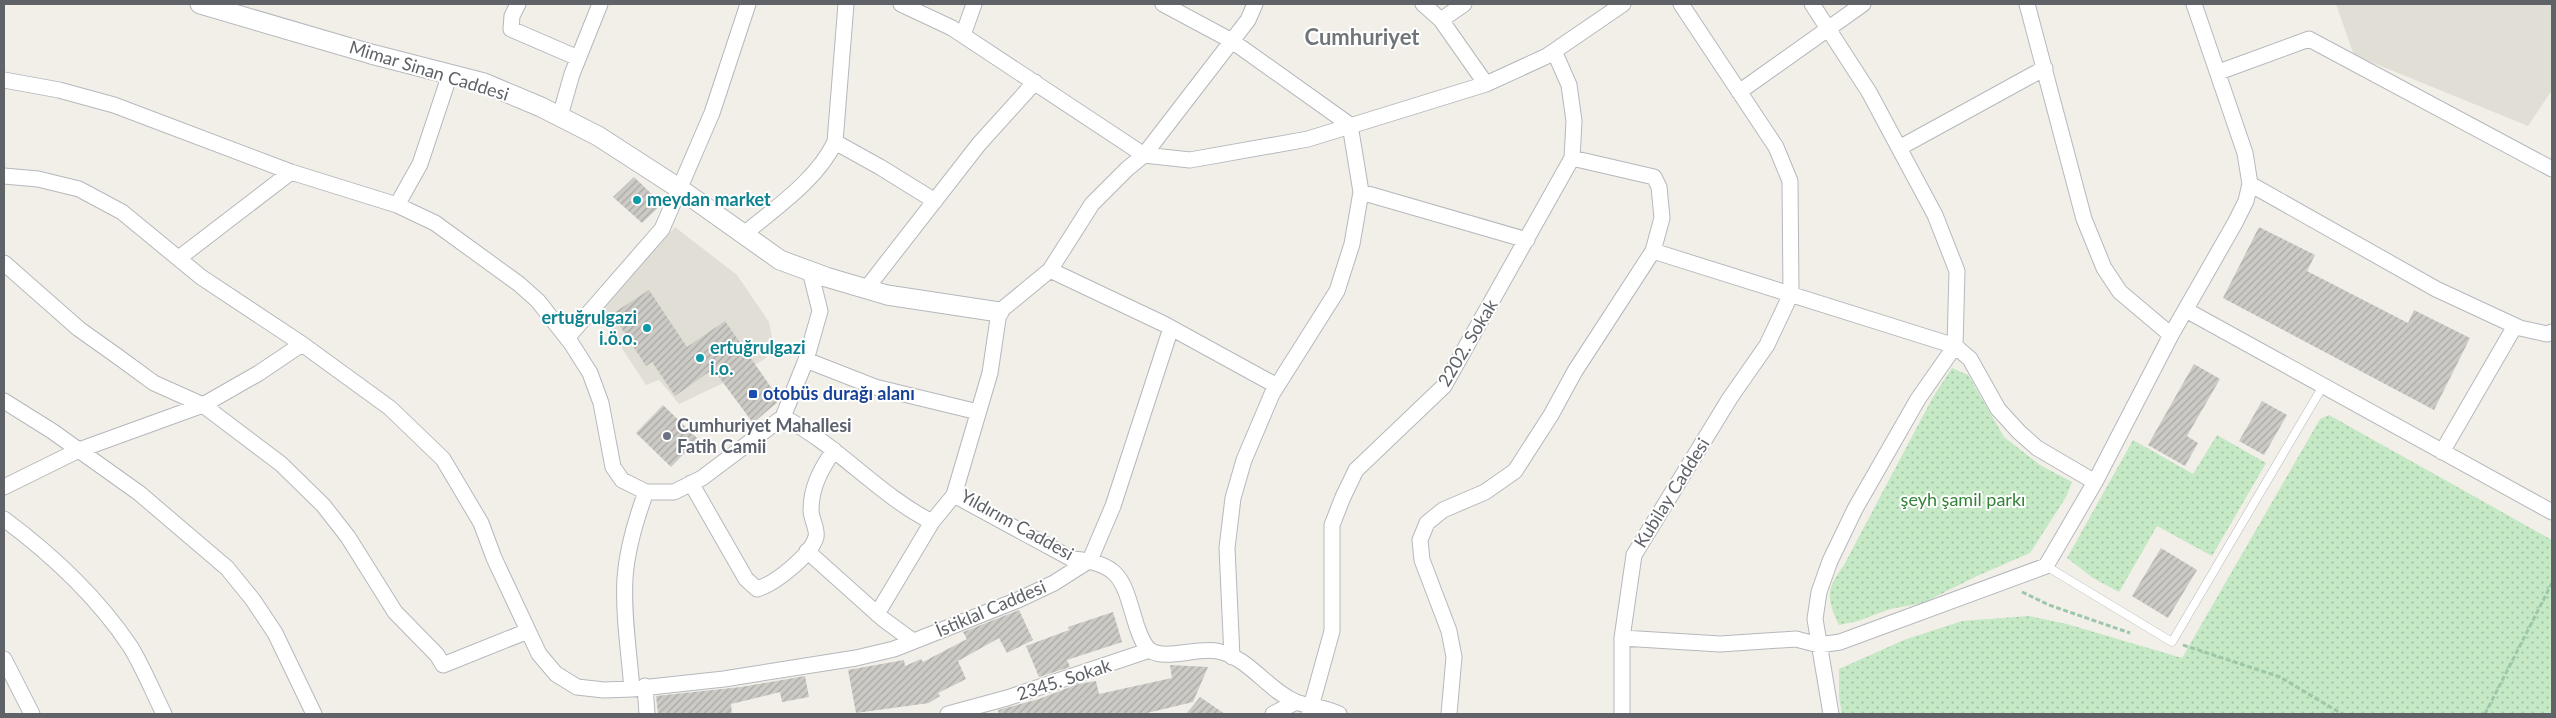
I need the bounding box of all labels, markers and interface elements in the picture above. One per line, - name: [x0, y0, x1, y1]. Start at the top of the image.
- district label: Cumhuriyet: [1305, 23, 1420, 50]
- street label: Mimar Sinan Caddesi: [347, 35, 512, 105]
- place label: meydan market: [647, 188, 771, 210]
- marker: meydan market: [631, 194, 643, 206]
- street label: 2202. Sokak: [1433, 294, 1502, 390]
- place label: ertuğrulgazi i.ö.o.: [542, 306, 637, 349]
- marker: ertuğrulgazi i.ö.o.: [641, 322, 653, 334]
- place label: ertuğrulgazi i.o.: [710, 336, 806, 379]
- marker: ertuğrulgazi i.o.: [694, 352, 706, 364]
- place label: otobüs durağı alanı: [763, 382, 915, 404]
- marker: otobüs durağı alanı: [747, 388, 759, 400]
- place label: Cumhuriyet Mahallesi Fatih Camii: [677, 414, 852, 457]
- marker: Cumhuriyet Mahallesi Fatih Camii: [661, 430, 673, 442]
- street label: Kubilay Caddesi: [1629, 434, 1714, 551]
- street label: Yıldırım Caddesi: [957, 484, 1078, 564]
- park label: şeyh şamil parkı: [1901, 488, 2025, 510]
- street label: İstiklal Caddesi: [932, 575, 1049, 641]
- street label: 2345. Sokak: [1014, 653, 1114, 705]

